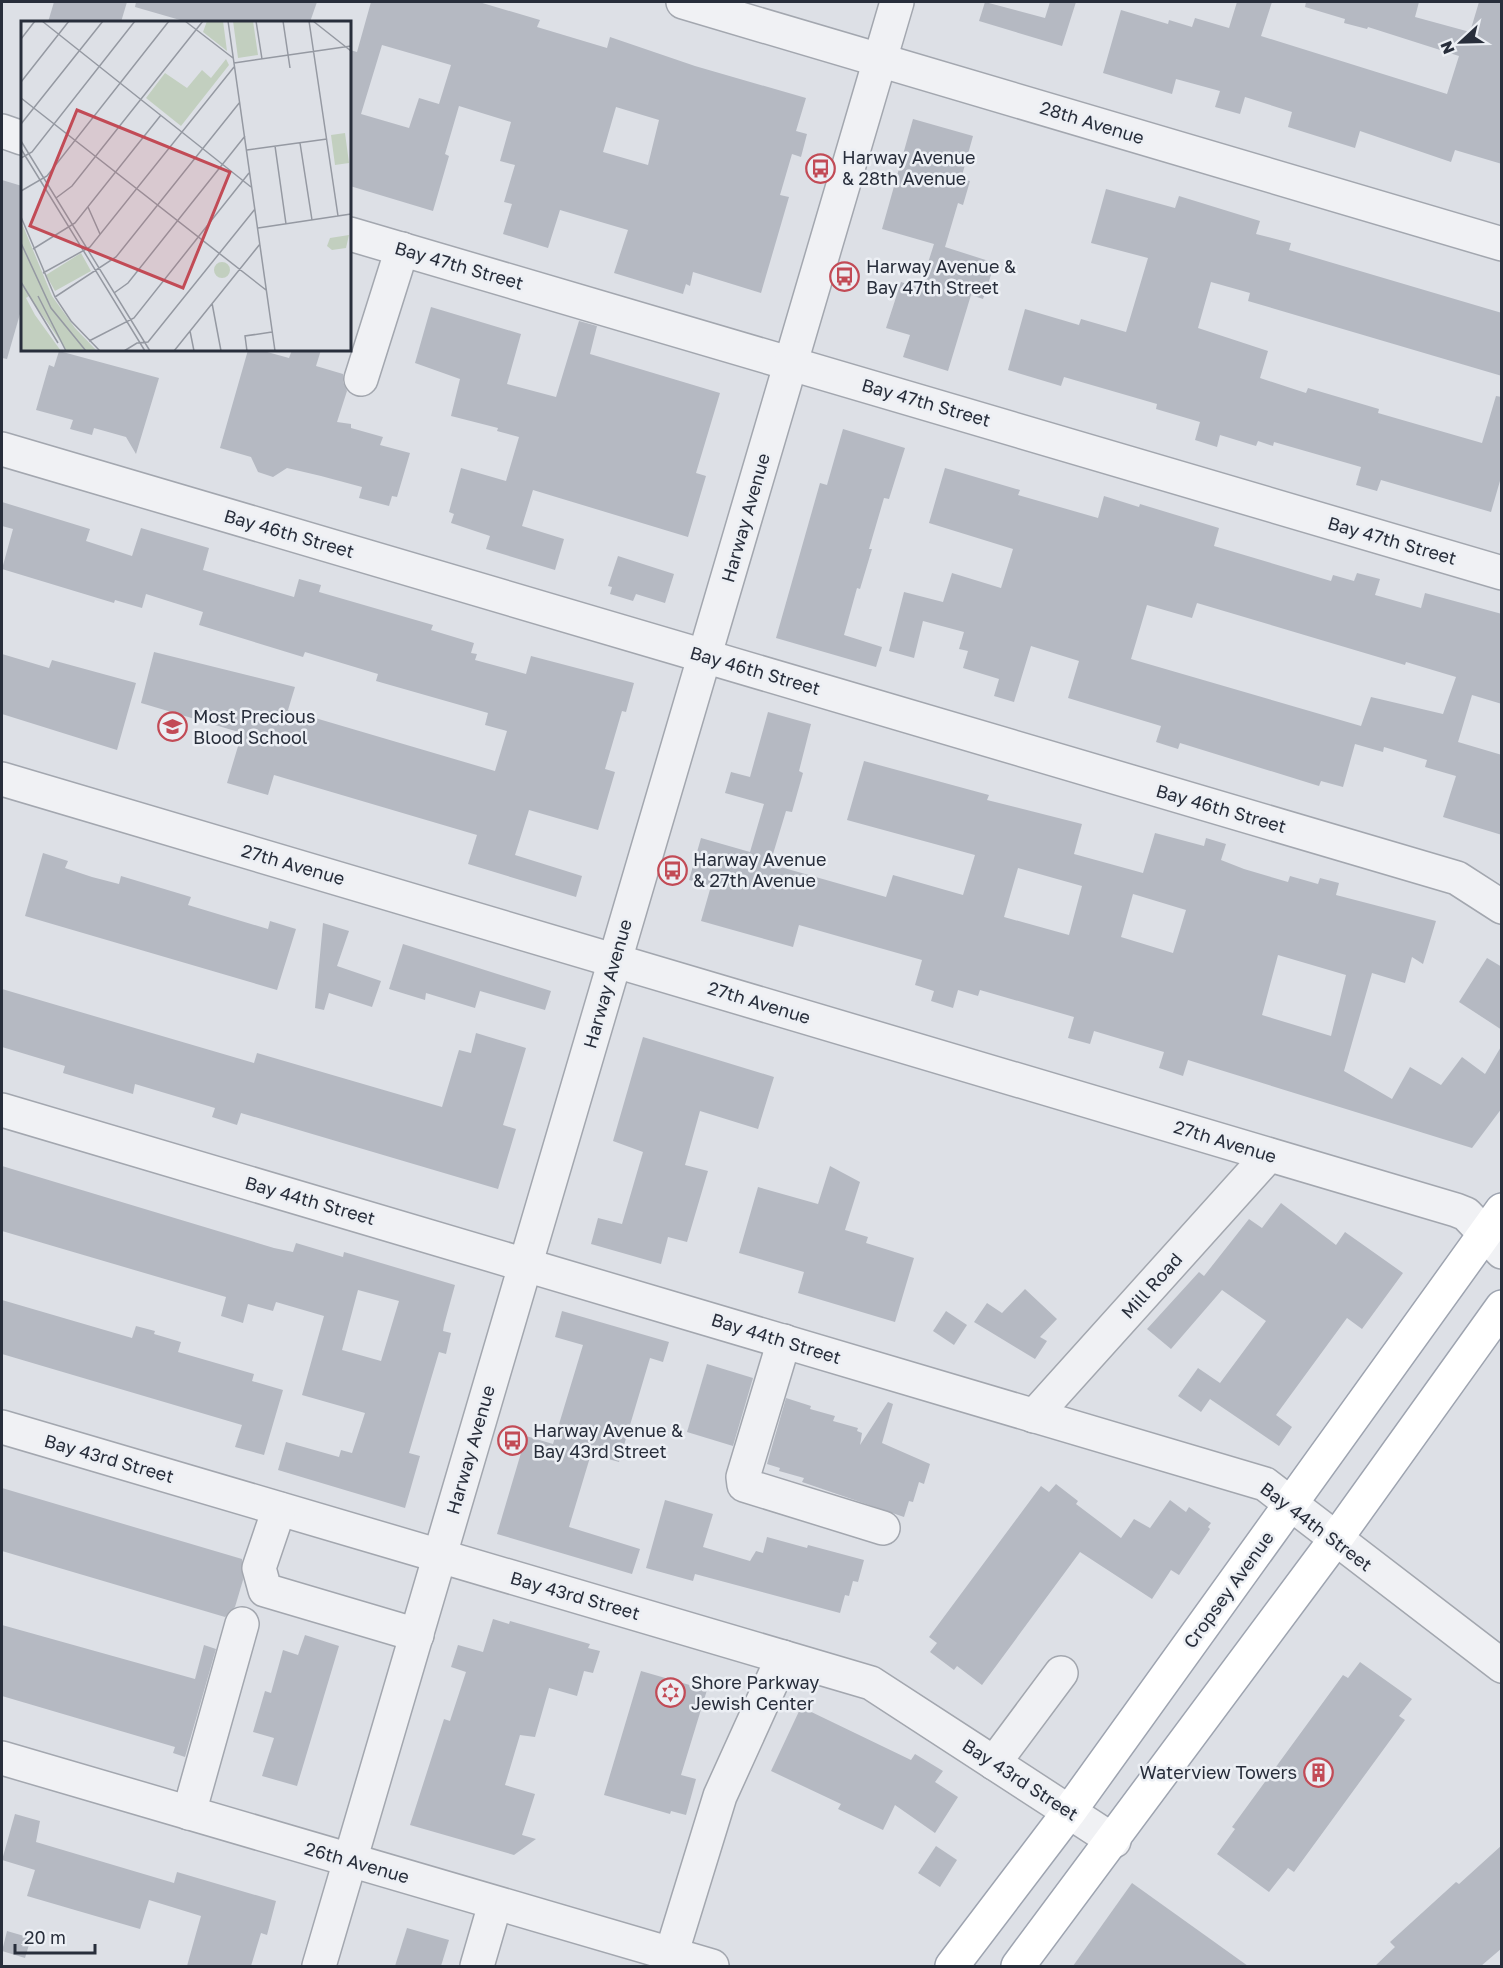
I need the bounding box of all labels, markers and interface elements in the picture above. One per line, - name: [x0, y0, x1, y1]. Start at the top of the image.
- north arrow: [1431, 12, 1491, 72]
- inset map: [21, 21, 351, 351]
- text: N: [1436, 38, 1459, 57]
- street label: 28th Avenue: [1038, 96, 1147, 148]
- place label: Harway Avenue & 28th Avenue: [842, 146, 975, 189]
- bus stop icon: Harway Avenue & 28th Avenue: [805, 152, 837, 184]
- street label: Bay 47th Street: [392, 236, 526, 294]
- place label: Harway Avenue & Bay 47th Street: [866, 255, 1016, 298]
- bus stop icon: Harway Avenue & Bay 47th Street: [829, 261, 861, 293]
- street label: Bay 47th Street: [859, 373, 993, 431]
- street label: Harway Avenue: [716, 451, 774, 585]
- street label: Bay 46th Street: [222, 504, 357, 562]
- street label: Bay 47th Street: [1325, 511, 1459, 569]
- street label: Bay 46th Street: [688, 641, 823, 699]
- place label: Most Precious Blood School: [193, 705, 315, 748]
- school or university icon: Most Precious Blood School: [156, 711, 188, 743]
- street label: Bay 46th Street: [1154, 779, 1289, 837]
- street label: 27th Avenue: [239, 839, 347, 889]
- place label: Harway Avenue & 27th Avenue: [693, 848, 826, 891]
- bus stop icon: Harway Avenue & 27th Avenue: [656, 854, 688, 886]
- street label: Harway Avenue: [578, 917, 636, 1051]
- street label: 27th Avenue: [705, 976, 813, 1028]
- street label: 27th Avenue: [1171, 1115, 1279, 1167]
- street label: Bay 44th Street: [243, 1171, 378, 1229]
- street label: Mill Road: [1116, 1248, 1186, 1323]
- street label: Bay 44th Street: [709, 1308, 844, 1368]
- street label: Harway Avenue: [441, 1383, 499, 1517]
- place label: Harway Avenue & Bay 43rd Street: [533, 1419, 683, 1462]
- bus stop icon: Harway Avenue & Bay 43rd Street: [496, 1425, 528, 1457]
- street label: Bay 43rd Street: [42, 1429, 177, 1487]
- street label: Bay 44th Street: [1256, 1477, 1377, 1575]
- street label: Cropsey Avenue: [1179, 1527, 1278, 1652]
- street label: Bay 43rd Street: [508, 1566, 643, 1624]
- place label: Shore Parkway Jewish Center: [691, 1671, 819, 1714]
- synagogue icon: Shore Parkway Jewish Center: [654, 1677, 686, 1709]
- street label: Bay 43rd Street: [959, 1734, 1083, 1825]
- building icon: Waterview Towers: [1302, 1757, 1334, 1789]
- place label: Waterview Towers: [1139, 1761, 1297, 1783]
- street label: 26th Avenue: [303, 1837, 412, 1887]
- scale bar: [15, 1917, 94, 1955]
- text: 20 m: [24, 1926, 66, 1948]

